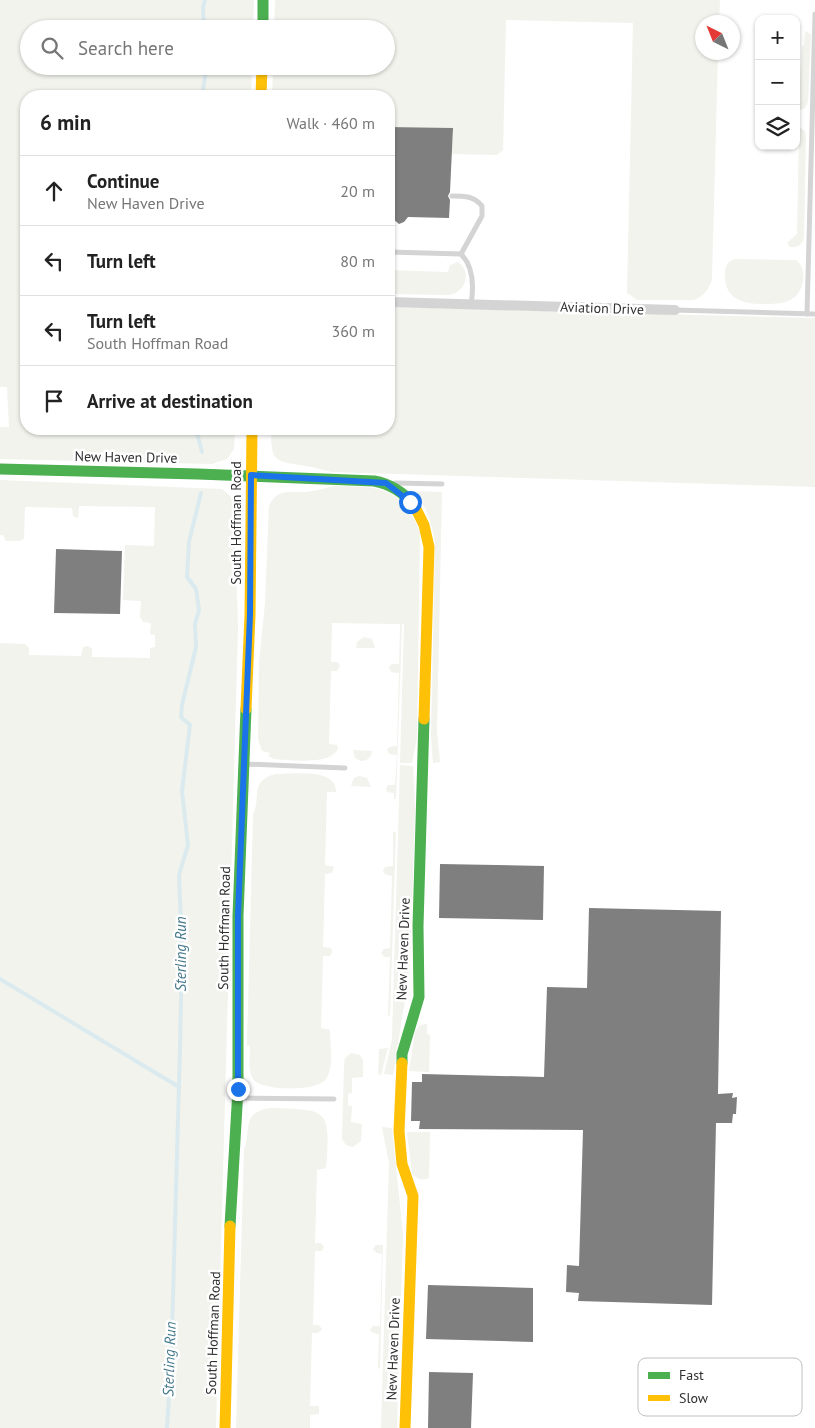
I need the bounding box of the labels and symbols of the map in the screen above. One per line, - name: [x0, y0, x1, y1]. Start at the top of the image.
- north arrow: [695, 15, 740, 60]
- street label: Aviation Drive: [560, 298, 644, 318]
- street label: New Haven Drive: [74, 447, 178, 467]
- street label: South Hoffman Road: [227, 461, 245, 585]
- route start: [399, 491, 422, 514]
- street label: South Hoffman Road: [214, 866, 234, 990]
- street label: New Haven Drive: [392, 897, 414, 1001]
- water label: Sterling Run: [171, 916, 190, 992]
- route end: [227, 1078, 250, 1101]
- street label: South Hoffman Road: [202, 1271, 224, 1395]
- street label: New Haven Drive: [382, 1297, 404, 1401]
- water label: Sterling Run: [158, 1321, 180, 1397]
- legend: [638, 1358, 802, 1416]
- text: Fast: [679, 1366, 704, 1384]
- text: Slow: [679, 1389, 709, 1407]

